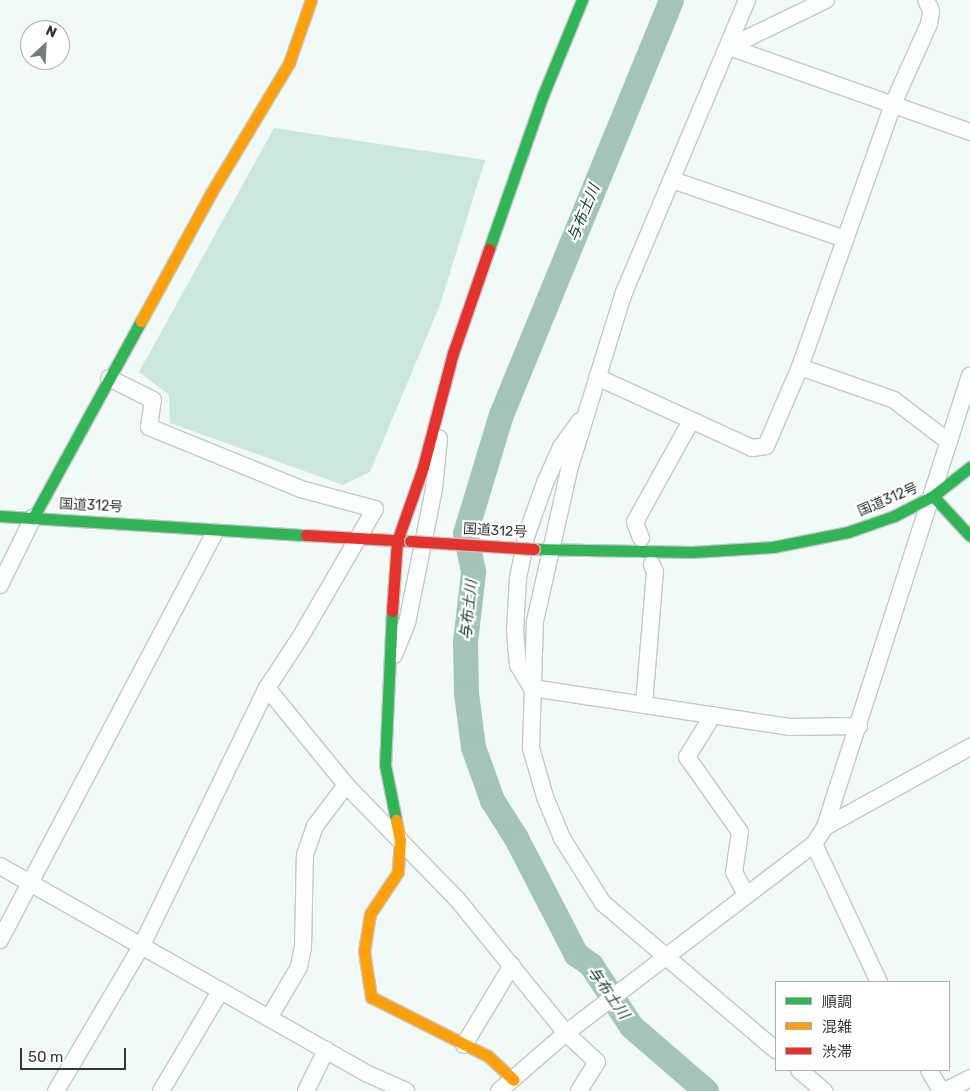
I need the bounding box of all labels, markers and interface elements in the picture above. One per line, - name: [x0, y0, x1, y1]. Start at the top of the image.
- north arrow: [20, 20, 70, 70]
- text: N: [43, 22, 59, 42]
- water label: 与布土川: [564, 182, 604, 244]
- street label: 国道312号: [855, 480, 921, 520]
- street label: 国道312号: [58, 496, 124, 516]
- street label: 国道312号: [462, 521, 528, 541]
- water label: 与布土川: [457, 579, 481, 641]
- water label: 与布土川: [583, 963, 633, 1023]
- legend: [775, 981, 950, 1071]
- text: 順調: [822, 993, 852, 1011]
- text: 混雑: [822, 1018, 852, 1036]
- scale bar: [22, 1038, 129, 1070]
- text: 渋滞: [822, 1043, 852, 1061]
- text: 50 m: [28, 1048, 63, 1066]

